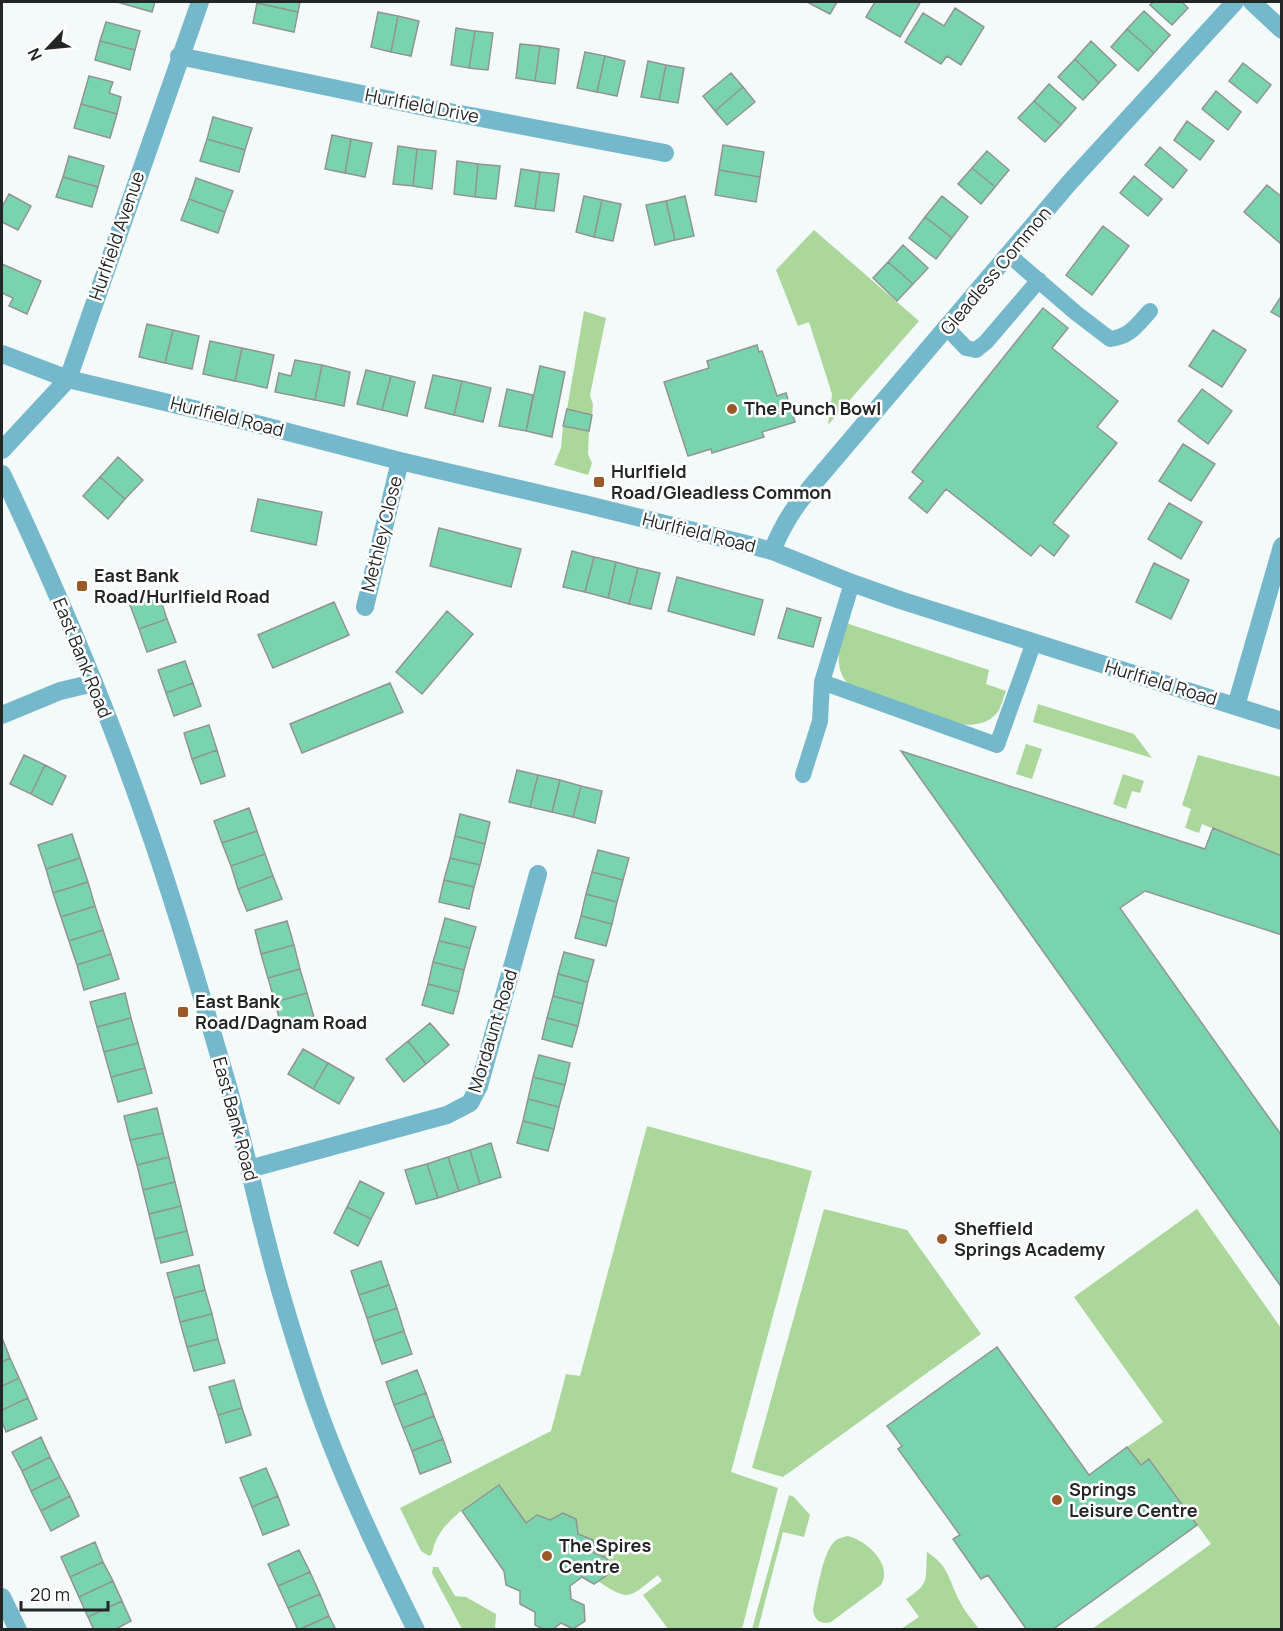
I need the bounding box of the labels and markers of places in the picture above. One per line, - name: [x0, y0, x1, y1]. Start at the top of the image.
- place label: The Punch Bowl: [744, 396, 881, 420]
- marker: The Punch Bowl: [725, 402, 739, 416]
- place label: Hurlfield Road/Gleadless Common: [611, 459, 832, 504]
- marker: Hurlfield Road/Gleadless Common: [592, 475, 606, 489]
- place label: East Bank Road/Hurlfield Road: [94, 563, 270, 608]
- marker: East Bank Road/Hurlfield Road: [75, 579, 89, 593]
- place label: East Bank Road/Dagnam Road: [195, 989, 367, 1034]
- marker: East Bank Road/Dagnam Road: [176, 1005, 190, 1019]
- place label: Sheffield Springs Academy: [954, 1216, 1105, 1261]
- marker: Sheffield Springs Academy: [935, 1232, 949, 1246]
- place label: Springs Leisure Centre: [1069, 1477, 1198, 1522]
- marker: Springs Leisure Centre: [1050, 1493, 1064, 1507]
- place label: The Spires Centre: [559, 1533, 651, 1578]
- marker: The Spires Centre: [540, 1549, 554, 1563]

